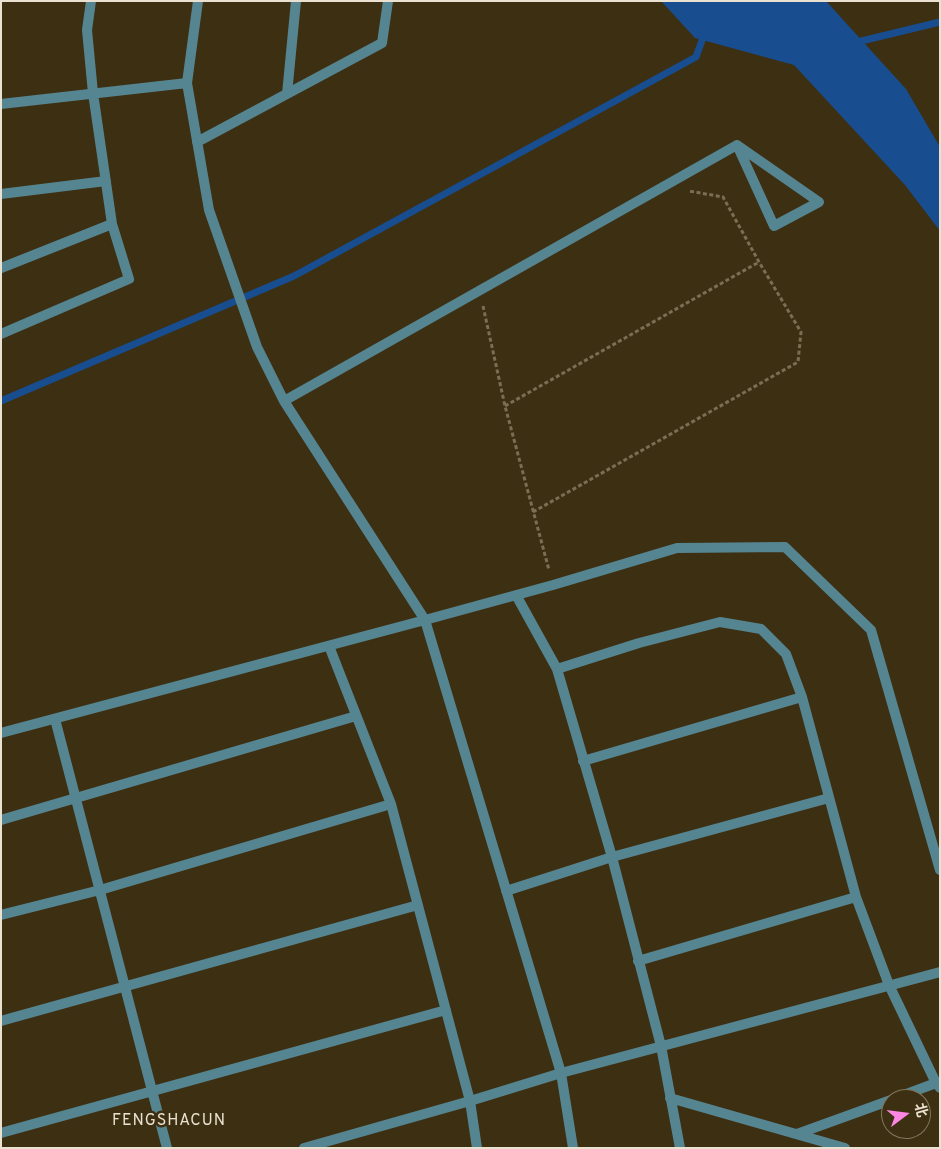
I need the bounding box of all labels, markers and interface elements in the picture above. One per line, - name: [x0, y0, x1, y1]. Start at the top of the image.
- north arrow: [881, 1089, 931, 1139]
- text: 北: [910, 1101, 930, 1119]
- district label: FENGSHACUN: [111, 1112, 227, 1132]

